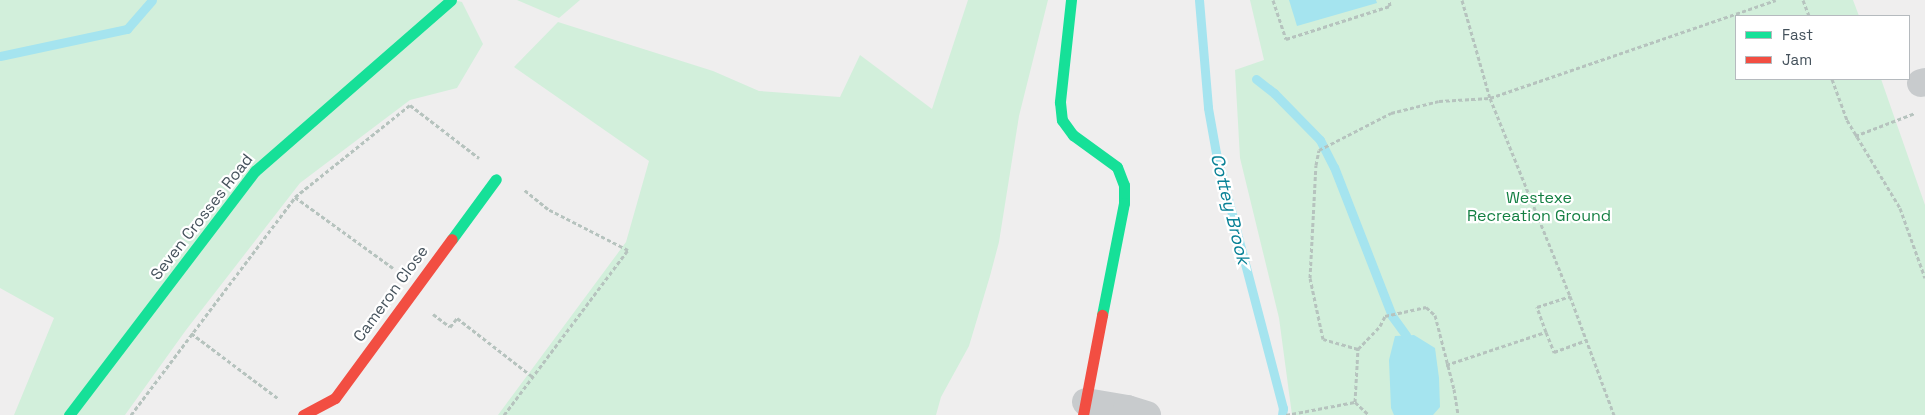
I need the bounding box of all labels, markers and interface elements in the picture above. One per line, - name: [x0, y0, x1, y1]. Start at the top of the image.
- legend: [1735, 15, 1910, 80]
- text: Fast: [1782, 25, 1813, 44]
- text: Jam: [1782, 50, 1812, 69]
- street label: Seven Crosses Road: [147, 150, 257, 284]
- water label: Cottey Brook: [1206, 151, 1254, 267]
- park label: Westexe Recreation Ground: [1467, 188, 1611, 226]
- street label: Cameron Close: [350, 242, 432, 346]

